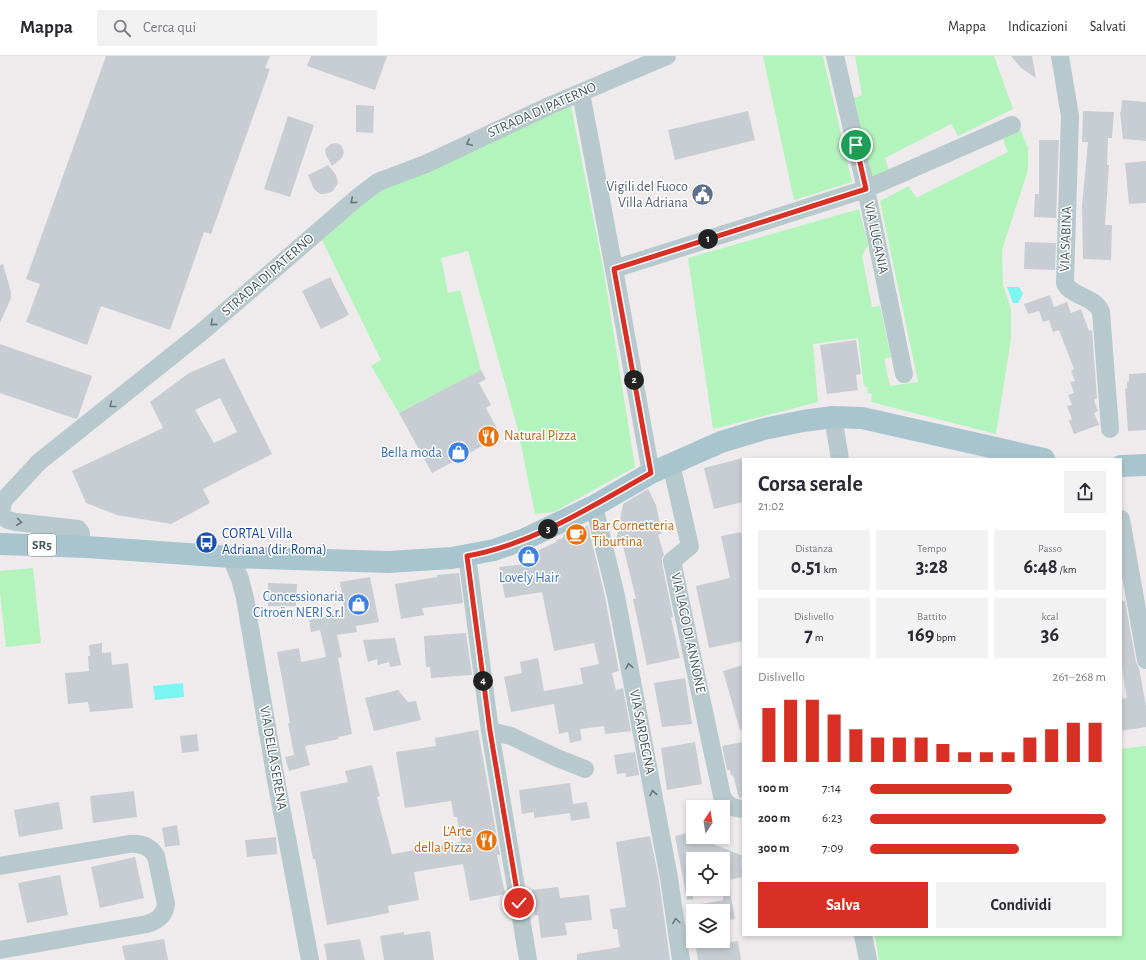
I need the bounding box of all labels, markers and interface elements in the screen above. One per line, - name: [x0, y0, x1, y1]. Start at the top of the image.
- search box: [97, 10, 377, 46]
- icon: search: [111, 17, 133, 39]
- text: Mappa: [20, 18, 73, 37]
- text: Cerca qui: [143, 20, 196, 35]
- text: Mappa: [948, 20, 986, 34]
- text: Indicazioni: [1008, 20, 1068, 34]
- text: Salvati: [1090, 20, 1126, 34]
- street label: STRADA DI PATERNO: [486, 80, 598, 140]
- pin: [839, 128, 873, 162]
- icon: arrive: [845, 134, 867, 156]
- one-way arrow: [465, 138, 473, 146]
- place label: Vigili del Fuoco Villa Adriana: [606, 180, 689, 210]
- public building icon: Vigili del Fuoco Villa Adriana: [690, 182, 716, 208]
- one-way arrow: [351, 197, 358, 204]
- street label: VIA LUCANIA: [862, 201, 890, 275]
- street label: VIA SABINA: [1058, 206, 1074, 272]
- pin: 1: [698, 229, 718, 249]
- street label: STRADA DI PATERNO: [219, 231, 317, 319]
- text: 1: [706, 233, 710, 244]
- one-way arrow: [210, 319, 218, 326]
- pin: 2: [624, 370, 644, 390]
- text: 2: [631, 374, 637, 385]
- one-way arrow: [109, 400, 116, 407]
- restaurant icon: Natural Pizza: [475, 423, 501, 449]
- place label: Natural Pizza: [504, 429, 577, 443]
- shop icon: Bella moda: [445, 440, 471, 466]
- place label: Bella moda: [381, 446, 443, 460]
- button: share: [1064, 471, 1106, 513]
- text: Corsa serale: [758, 473, 863, 495]
- text: 21:02: [758, 500, 784, 513]
- one-way arrow: [16, 517, 22, 526]
- pin: 3: [538, 519, 558, 539]
- place label: Bar Cornetteria Tiburtina: [592, 519, 675, 549]
- cafe icon: Bar Cornetteria Tiburtina: [564, 521, 590, 547]
- text: 3: [546, 523, 550, 534]
- place label: CORTAL Villa Adriana (dir. Roma): [222, 527, 327, 557]
- bus stop icon: CORTAL Villa Adriana (dir. Roma): [193, 529, 219, 555]
- road number: SR5: [28, 534, 56, 556]
- shop icon: Lovely Hair: [516, 543, 542, 569]
- text: Distanza: [795, 543, 833, 554]
- text: Tempo: [917, 543, 947, 554]
- text: Passo: [1038, 543, 1062, 554]
- text: 0.51: [791, 557, 822, 577]
- text: 3:28: [916, 557, 948, 577]
- text: 6:48: [1024, 557, 1058, 577]
- text: km: [822, 564, 837, 575]
- text: /km: [1058, 564, 1076, 575]
- place label: Lovely Hair: [499, 571, 559, 585]
- street label: VIA LAGO DI ANNONE: [668, 572, 708, 695]
- place label: Concessionaria Citroën NERI S.r.l: [253, 590, 345, 620]
- shop icon: Concessionaria Citroën NERI S.r.l: [346, 592, 372, 618]
- text: Dislivello: [794, 611, 834, 622]
- text: Battito: [917, 611, 947, 622]
- text: kcal: [1042, 611, 1058, 622]
- text: 7: [804, 625, 813, 645]
- text: 169: [908, 625, 934, 645]
- text: 36: [1041, 625, 1059, 645]
- text: m: [813, 632, 824, 643]
- text: bpm: [934, 632, 956, 643]
- one-way arrow: [625, 663, 634, 669]
- pin: 4: [473, 671, 493, 691]
- text: Dislivello: [758, 671, 805, 684]
- text: 261–268 m: [1053, 671, 1106, 684]
- text: 4: [480, 675, 486, 686]
- street label: VIA SARDEGNA: [627, 688, 657, 776]
- street label: VIA DELLA SERENA: [257, 705, 289, 811]
- text: 100 m: [758, 782, 789, 795]
- text: 7:14: [822, 782, 841, 795]
- one-way arrow: [649, 790, 658, 797]
- north arrow: [686, 800, 730, 844]
- map controls: [686, 800, 730, 948]
- text: 200 m: [758, 812, 790, 825]
- text: 6:23: [822, 812, 842, 825]
- place label: L'Arte della Pizza: [414, 825, 473, 855]
- restaurant icon: L'Arte della Pizza: [474, 827, 500, 853]
- text: 300 m: [758, 842, 790, 855]
- text: 7:09: [822, 842, 843, 855]
- button: locate: [686, 852, 730, 896]
- button: Salva: [758, 882, 928, 928]
- button: Condividi: [936, 882, 1106, 928]
- pin: [502, 886, 536, 920]
- icon: check: [508, 892, 530, 914]
- button: layers: [686, 904, 730, 948]
- one-way arrow: [672, 918, 681, 924]

